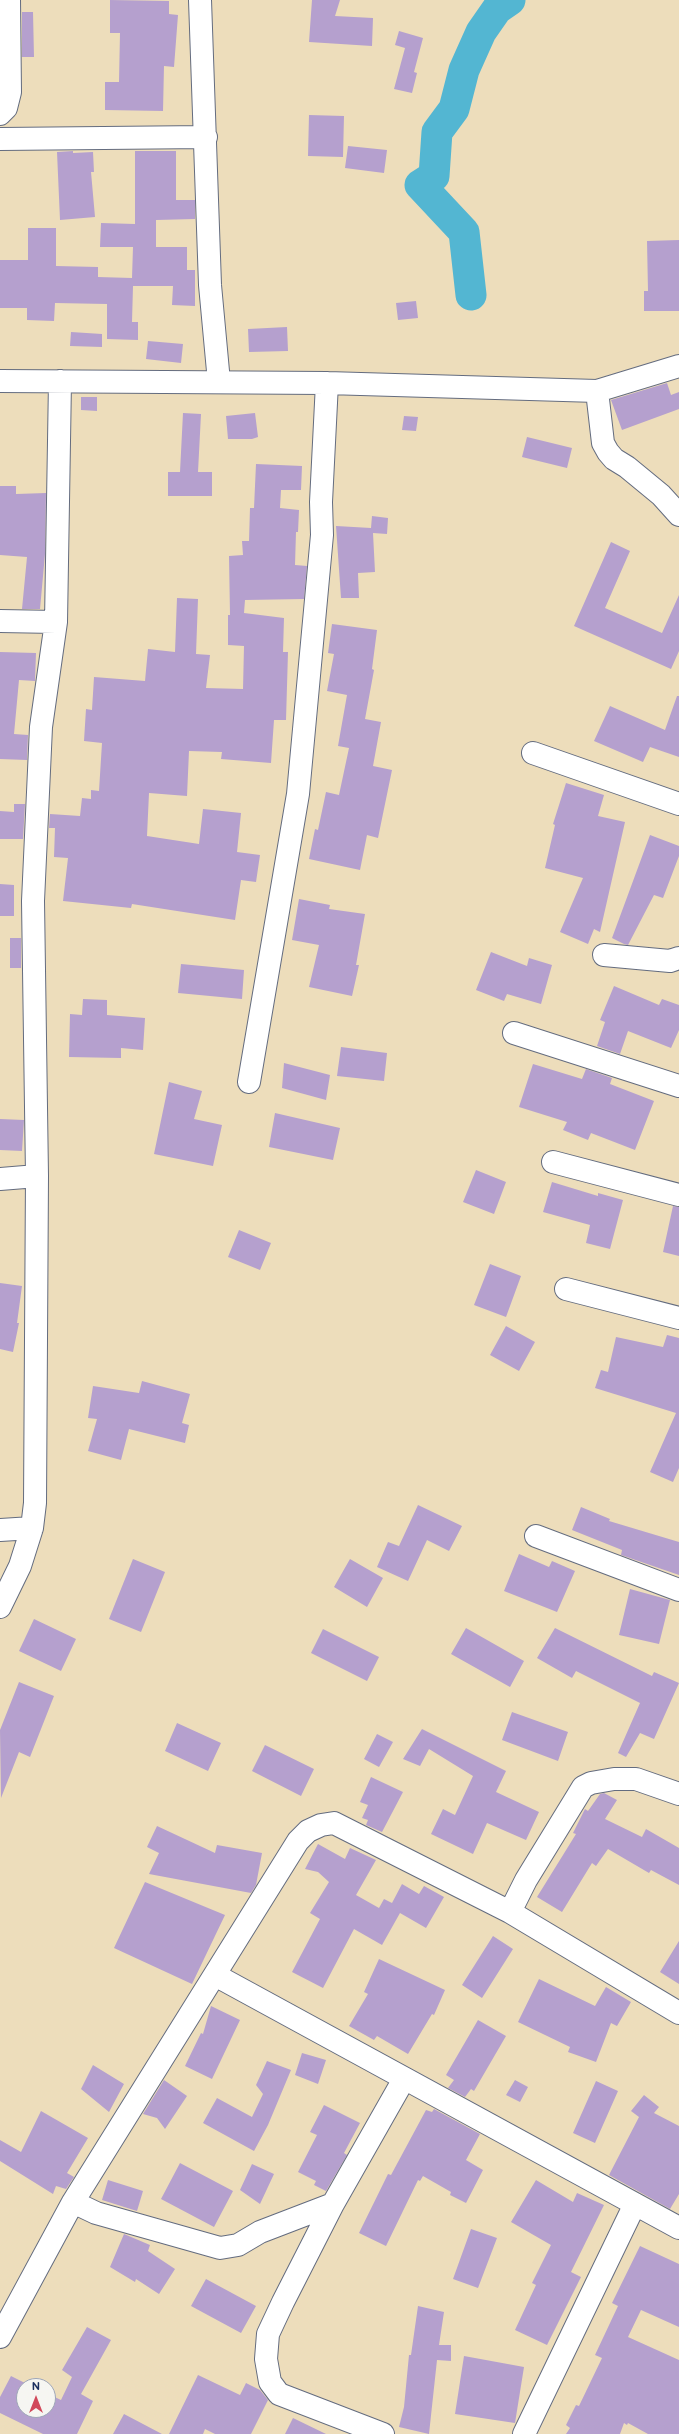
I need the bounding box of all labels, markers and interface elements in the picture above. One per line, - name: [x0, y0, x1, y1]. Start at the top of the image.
- north arrow: [16, 2378, 56, 2418]
- text: N: [32, 2380, 40, 2393]

